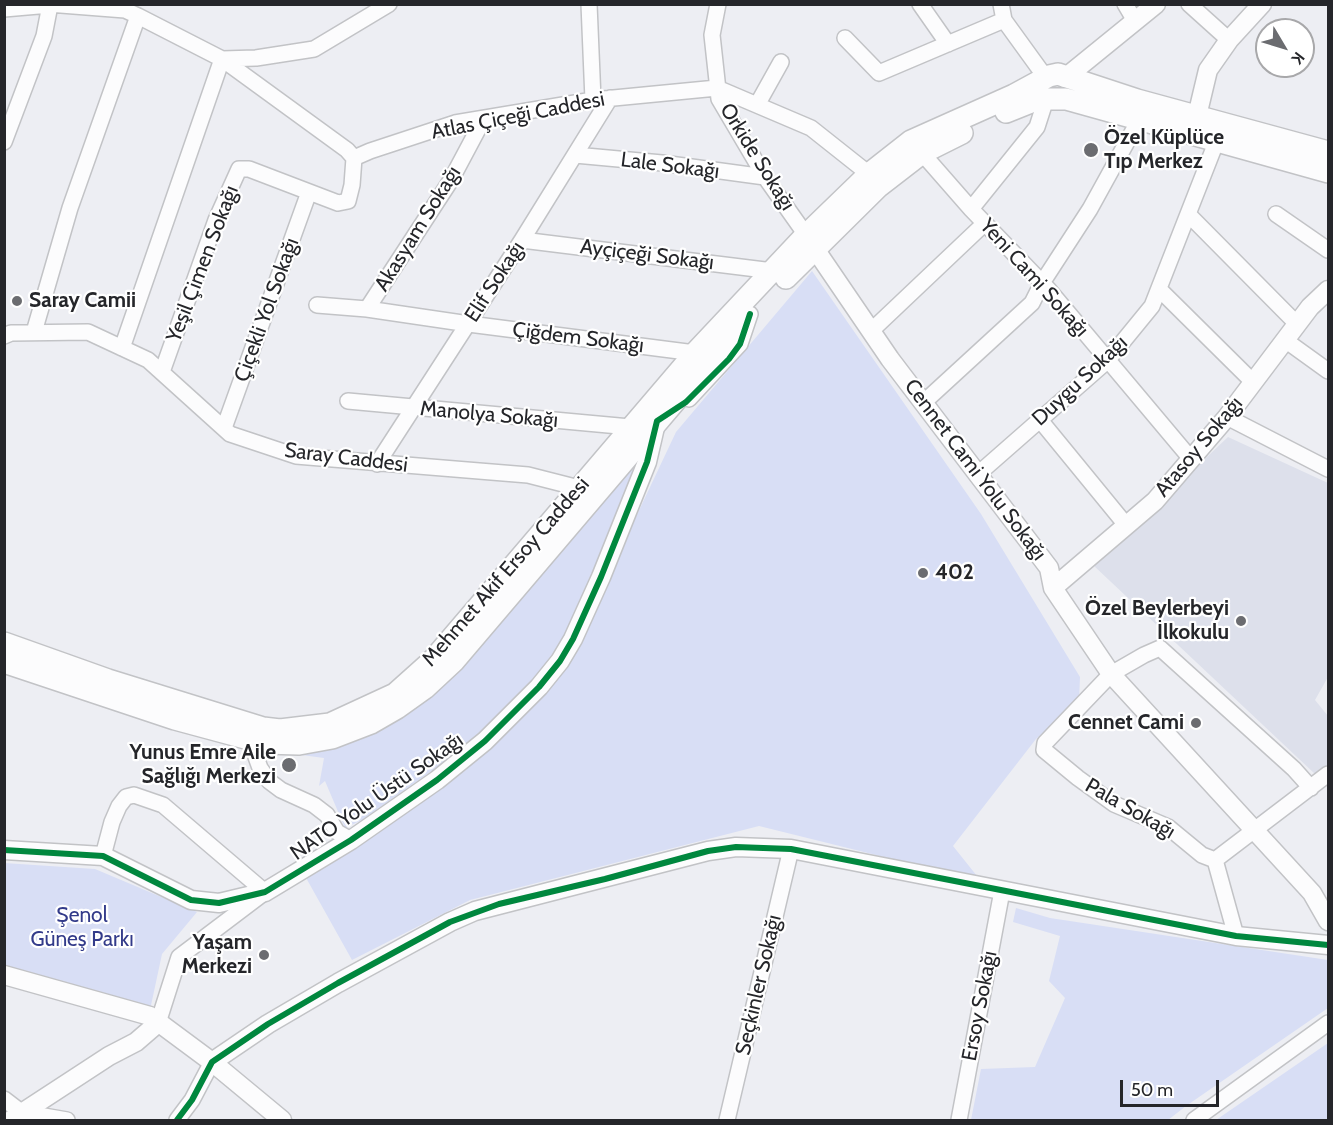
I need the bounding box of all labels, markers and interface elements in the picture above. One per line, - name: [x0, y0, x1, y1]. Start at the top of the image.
- north arrow: [1255, 18, 1315, 78]
- text: K: [1287, 48, 1309, 68]
- street label: Atlas Çiçeği Caddesi: [429, 87, 607, 145]
- street label: Orkide Sokağı: [714, 99, 800, 215]
- place label: Özel Küplüce Tıp Merkez: [1104, 125, 1224, 175]
- marker: Özel Küplüce Tıp Merkez: [1082, 141, 1100, 159]
- street label: Lale Sokağı: [619, 147, 721, 185]
- street label: Akasyam Sokağı: [369, 162, 467, 296]
- street label: Yeşil Çimen Sokağı: [162, 182, 244, 346]
- street label: Yeni Cami Sokağı: [974, 214, 1094, 342]
- street label: Ayçiçeği Sokağı: [579, 234, 715, 276]
- street label: Çiçekli Yol Sokağı: [229, 235, 305, 385]
- street label: Elif Sokağı: [460, 237, 530, 327]
- place label: Saray Camii: [29, 288, 136, 314]
- marker: Saray Camii: [10, 294, 24, 308]
- street label: Çiğdem Sokağı: [511, 317, 645, 359]
- street label: Duygu Sokağı: [1027, 331, 1133, 431]
- street label: Cennet Cami Yolu Sokağı: [899, 374, 1051, 566]
- street label: Atasoy Sokağı: [1150, 392, 1248, 502]
- street label: Manolya Sokağı: [419, 396, 559, 434]
- street label: Saray Caddesi: [283, 438, 409, 478]
- street label: Mehmet Akif Ersoy Caddesi: [417, 472, 595, 672]
- place label: 402: [935, 560, 974, 586]
- marker: 402: [916, 566, 930, 580]
- place label: Özel Beylerbeyi İlkokulu: [1085, 596, 1229, 646]
- marker: Özel Beylerbeyi İlkokulu: [1234, 614, 1248, 628]
- place label: Cennet Cami: [1068, 710, 1184, 736]
- marker: Cennet Cami: [1189, 716, 1203, 730]
- street label: NATO Yolu Üstü Sokağı: [286, 728, 468, 866]
- place label: Yunus Emre Aile Sağlığı Merkezi: [130, 740, 276, 790]
- marker: Yunus Emre Aile Sağlığı Merkezi: [280, 756, 298, 774]
- street label: Pala Sokağı: [1081, 773, 1179, 845]
- park label: Şenol Güneş Parkı: [30, 903, 134, 953]
- street label: Seçkinler Sokağı: [731, 912, 787, 1058]
- place label: Yaşam Merkezi: [182, 930, 252, 980]
- marker: Yaşam Merkezi: [257, 948, 271, 962]
- street label: Ersoy Sokağı: [957, 949, 1003, 1063]
- scale bar: [1123, 1068, 1222, 1106]
- text: 50 m: [1131, 1079, 1173, 1101]

